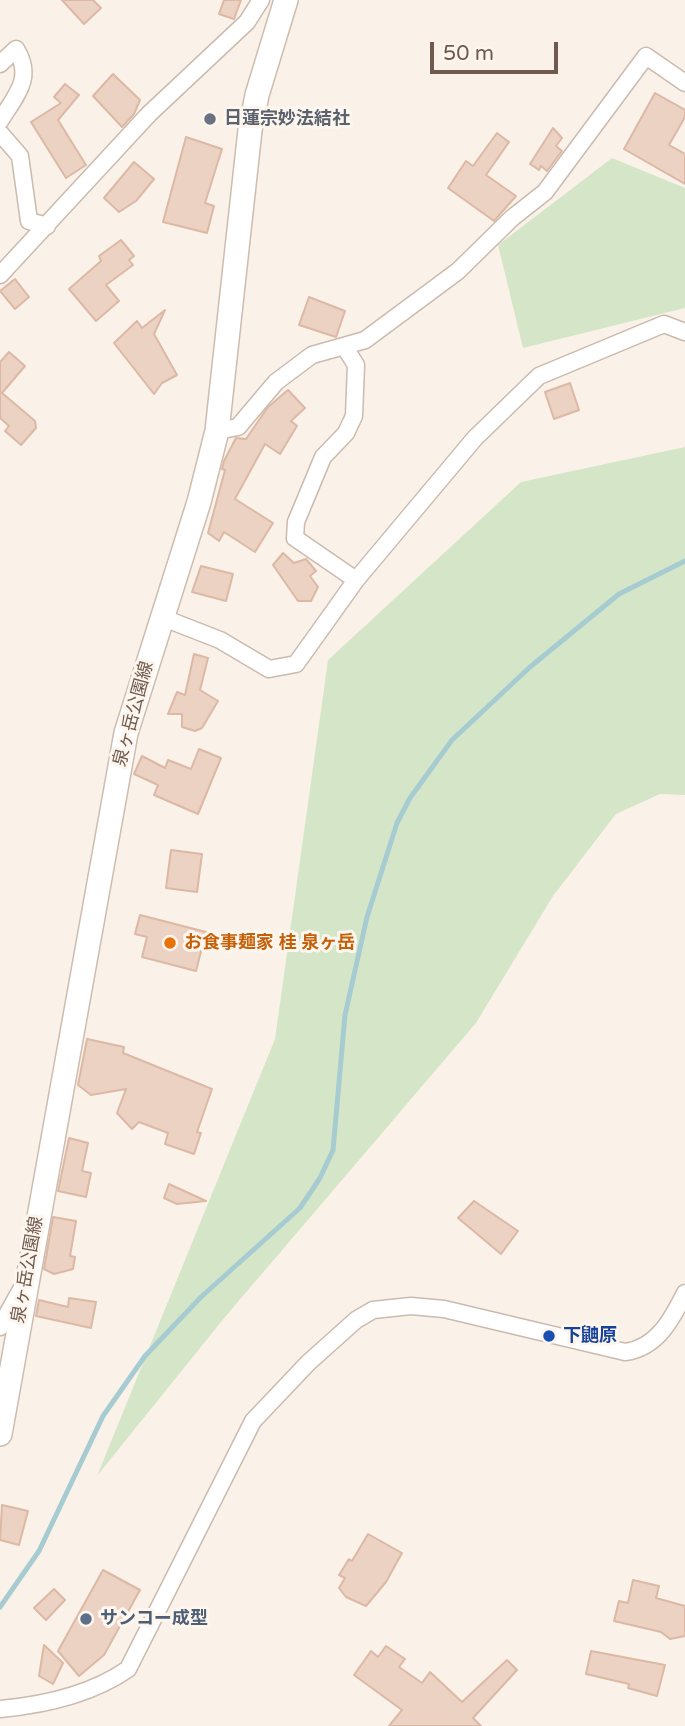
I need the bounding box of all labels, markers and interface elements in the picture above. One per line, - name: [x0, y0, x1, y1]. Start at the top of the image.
- scale bar: [433, 28, 561, 72]
- text: 50 m: [443, 41, 494, 66]
- place label: 日蓮宗妙法結社: [224, 108, 350, 130]
- marker: 日蓮宗妙法結社: [202, 111, 218, 127]
- street label: 泉ヶ岳公園線: [110, 659, 158, 769]
- place label: お食事麺家 桂 泉ヶ岳: [184, 932, 355, 954]
- marker: お食事麺家 桂 泉ヶ岳: [162, 935, 178, 951]
- street label: 泉ヶ岳公園線: [8, 1215, 48, 1325]
- place label: 下鼬原: [563, 1325, 617, 1347]
- marker: 下鼬原: [541, 1328, 557, 1344]
- place label: サンコー成型: [100, 1608, 208, 1630]
- marker: サンコー成型: [78, 1611, 94, 1627]

